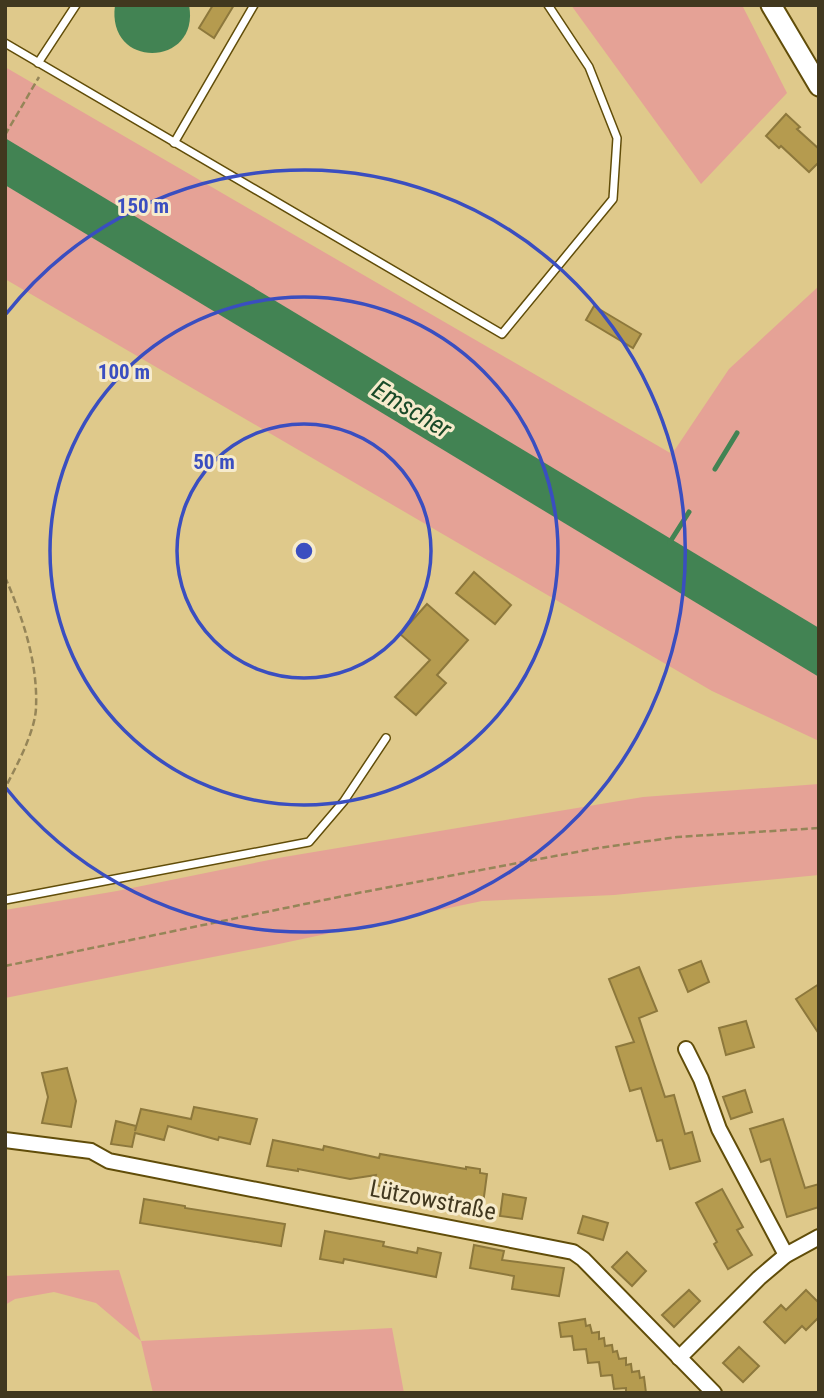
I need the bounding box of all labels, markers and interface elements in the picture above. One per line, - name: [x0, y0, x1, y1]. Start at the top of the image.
- text: 150 m: [117, 194, 169, 218]
- text: 100 m: [98, 360, 150, 384]
- water label: Emscher: [367, 374, 458, 445]
- text: 50 m: [193, 450, 235, 474]
- centre of rings: [292, 539, 316, 563]
- street label: Lützowstraße: [368, 1174, 498, 1226]

